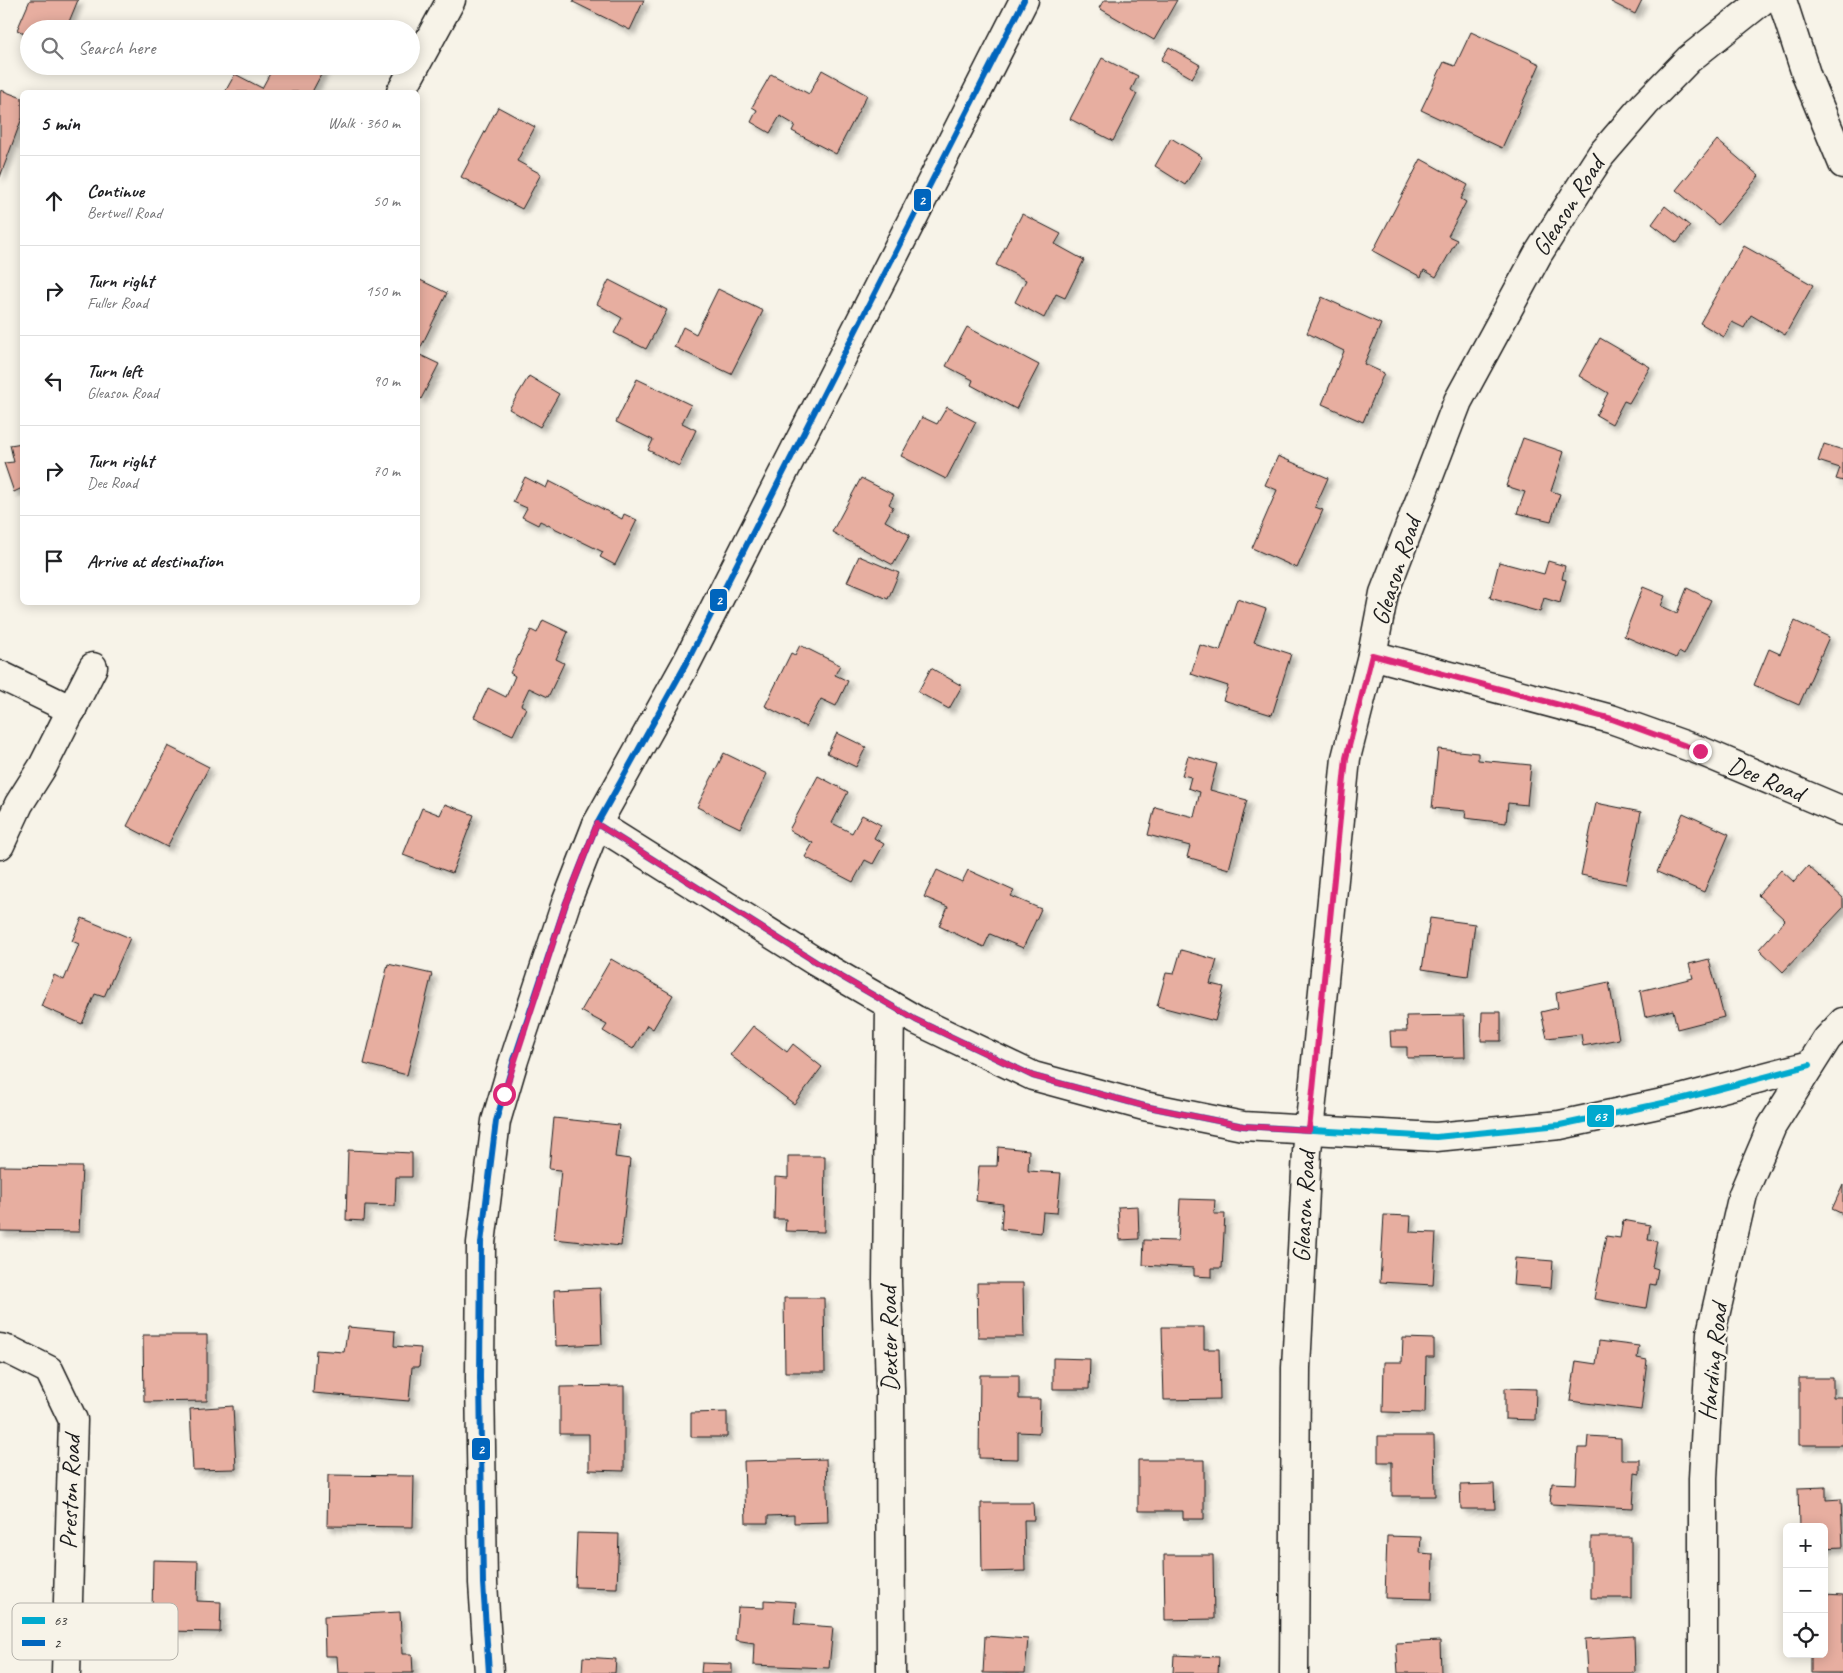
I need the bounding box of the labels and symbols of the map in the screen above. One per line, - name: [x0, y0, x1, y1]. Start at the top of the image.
- street label: Gleason Road: [1525, 147, 1614, 262]
- line badge: 2: [913, 188, 932, 212]
- text: 2: [919, 192, 927, 209]
- street label: Gleason Road: [1364, 509, 1430, 629]
- line badge: 2: [709, 588, 728, 612]
- text: 2: [716, 592, 724, 609]
- route end: [1689, 740, 1712, 763]
- street label: Dee Road: [1723, 749, 1812, 811]
- route start: [493, 1083, 516, 1106]
- line badge: 63: [1586, 1104, 1615, 1128]
- text: 63: [1594, 1108, 1608, 1125]
- street label: Gleason Road: [1285, 1146, 1323, 1263]
- street label: Dexter Road: [872, 1282, 906, 1392]
- street label: Harding Road: [1691, 1298, 1735, 1422]
- street label: Preston Road: [52, 1430, 88, 1550]
- line badge: 2: [471, 1437, 491, 1461]
- text: 2: [478, 1441, 486, 1458]
- legend: [12, 1603, 178, 1660]
- text: 63: [54, 1612, 68, 1629]
- text: 2: [54, 1635, 62, 1652]

